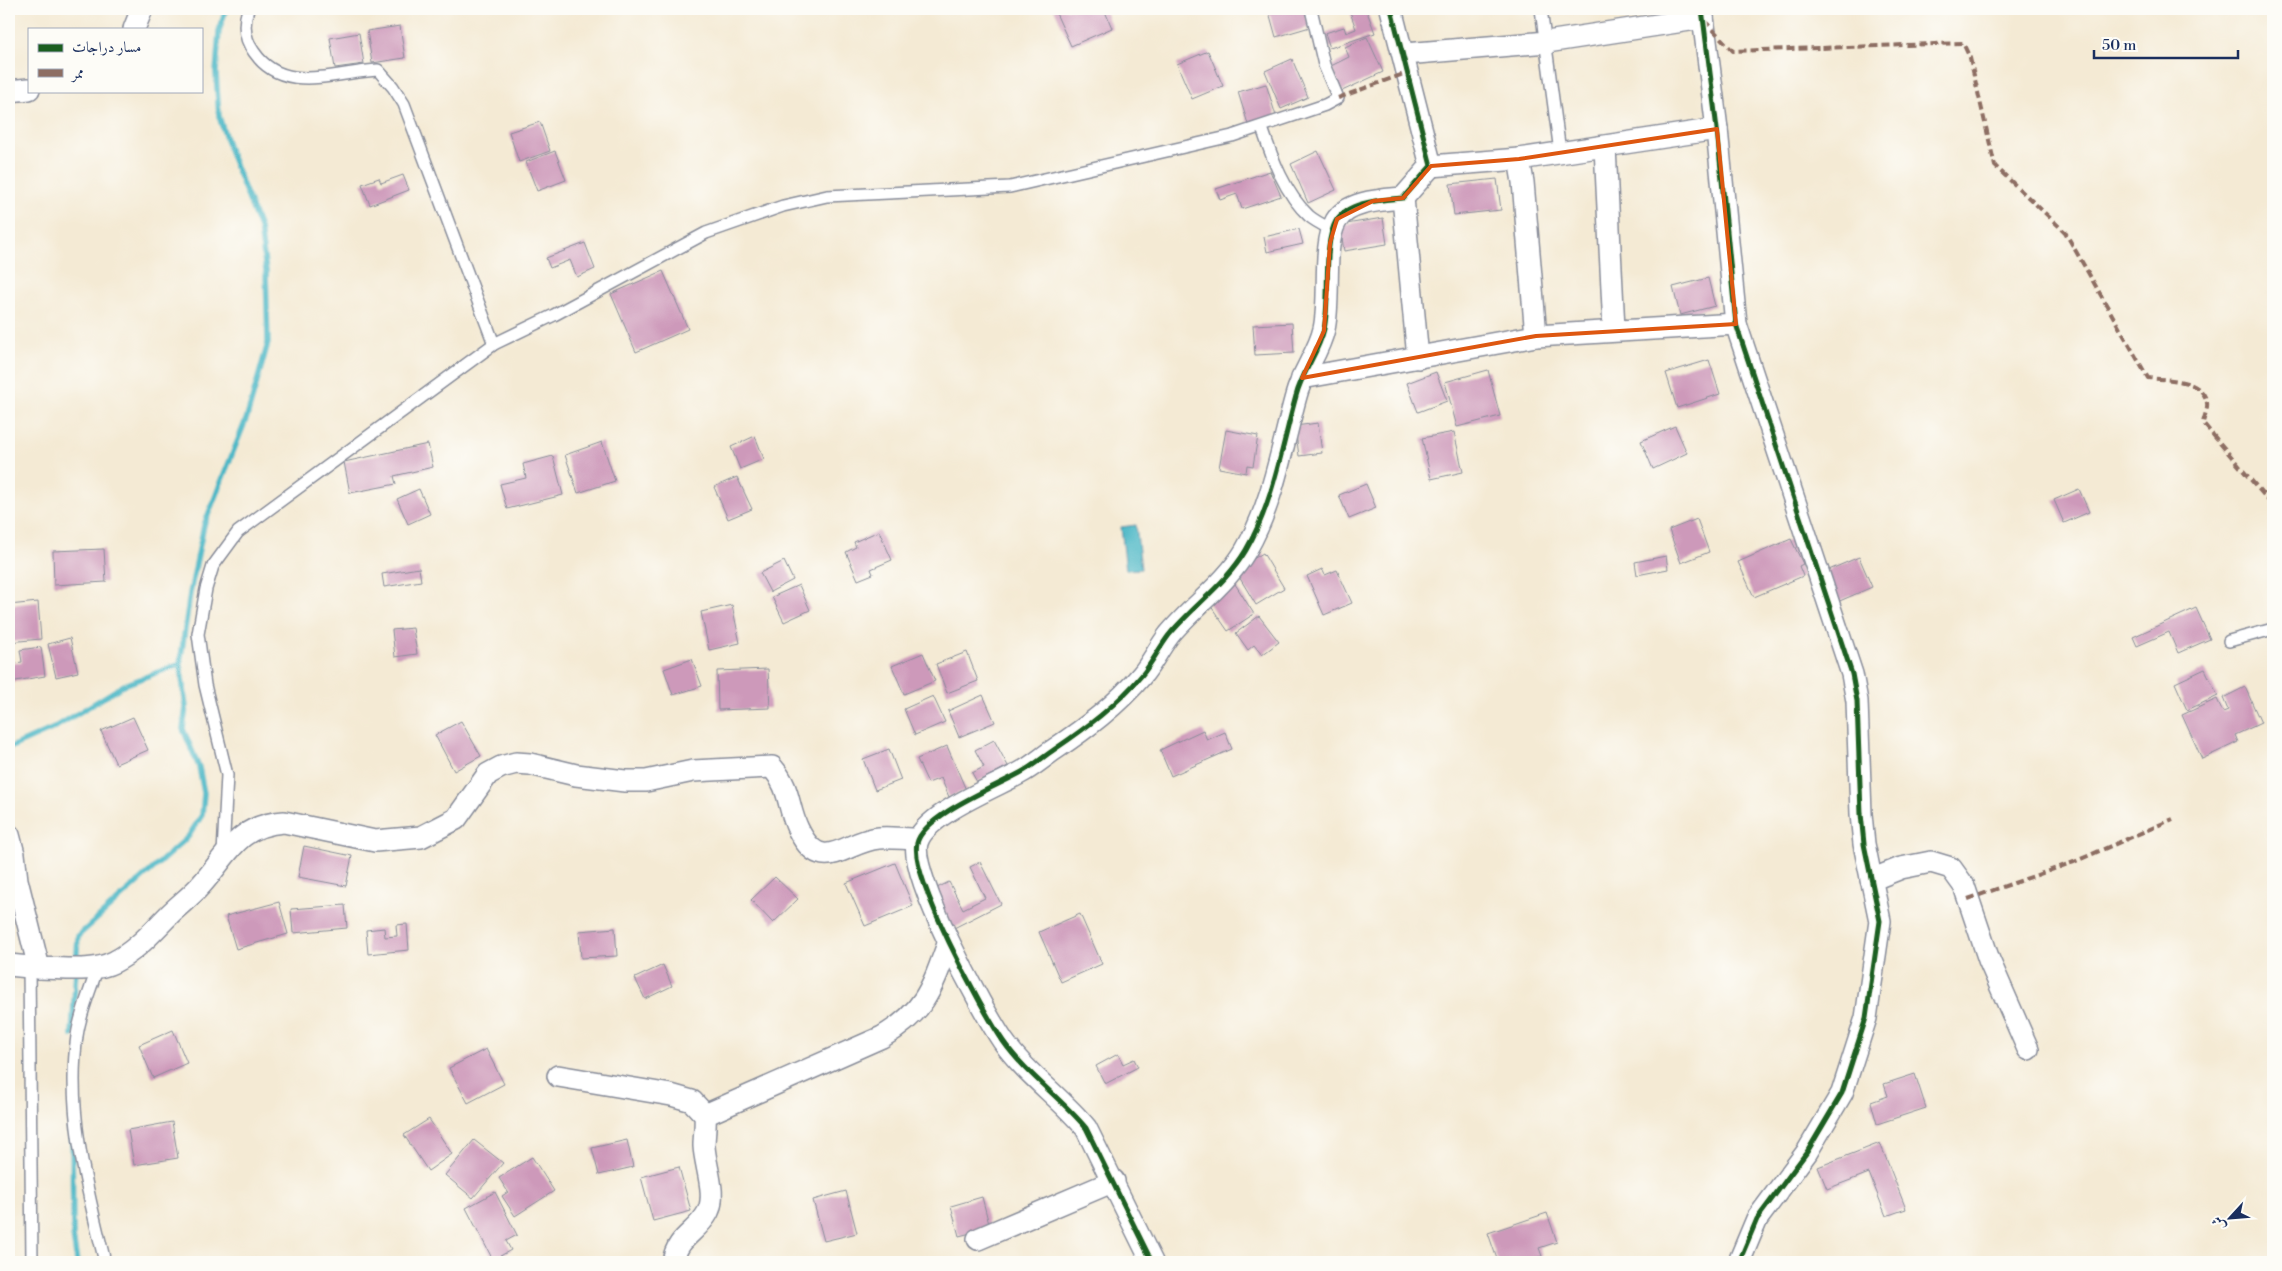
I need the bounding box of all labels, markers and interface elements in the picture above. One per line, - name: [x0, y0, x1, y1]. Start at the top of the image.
- legend: [28, 28, 202, 92]
- scale bar: [2094, 28, 2238, 60]
- text: 50 m: [2102, 36, 2136, 55]
- text: مسار دراجات: [72, 38, 141, 57]
- text: ممر: [70, 64, 84, 83]
- north arrow: [2204, 1194, 2254, 1244]
- text: ش: [2208, 1213, 2230, 1233]

